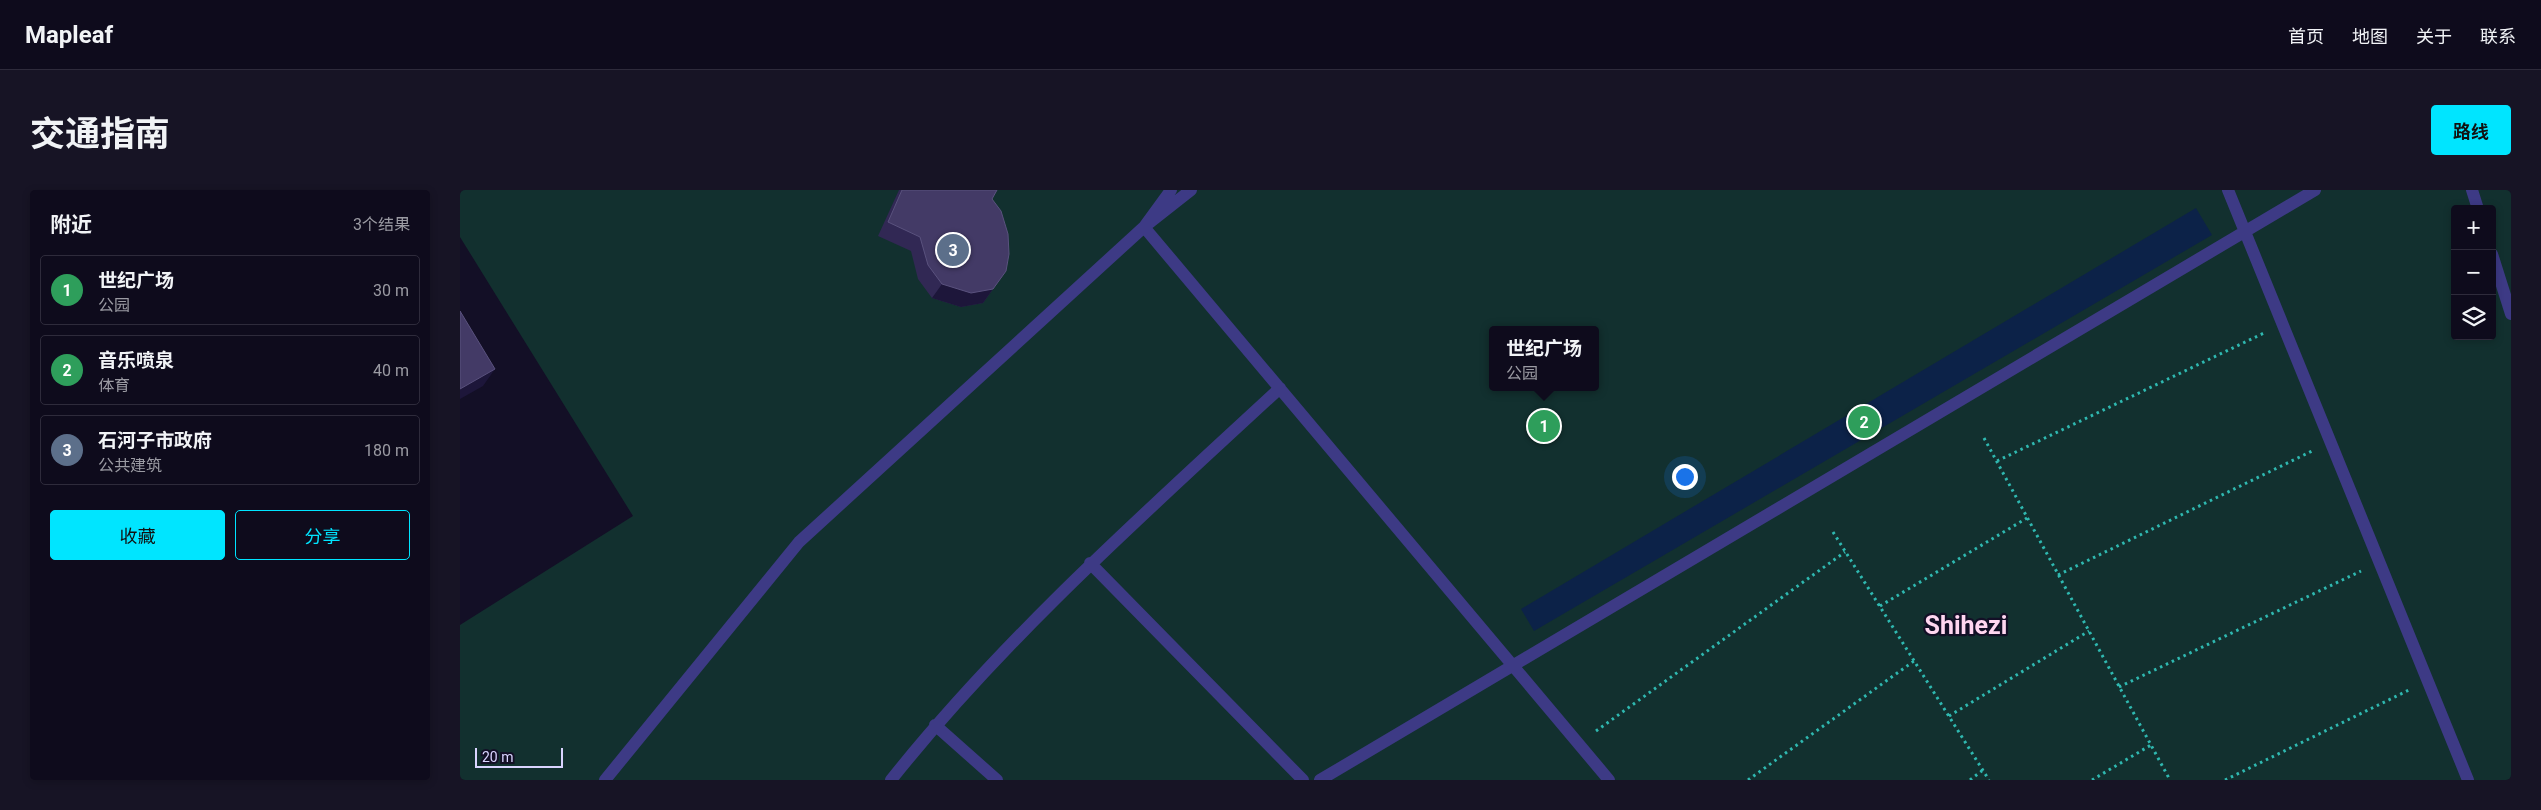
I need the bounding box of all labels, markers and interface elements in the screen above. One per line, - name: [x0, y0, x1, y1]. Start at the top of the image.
- text: Mapleaf: [25, 21, 113, 49]
- text: 首页: [2288, 26, 2324, 47]
- text: 地图: [2352, 26, 2388, 47]
- text: 关于: [2416, 26, 2452, 47]
- text: 联系: [2480, 26, 2516, 47]
- button: 路线: [2431, 105, 2511, 155]
- text: 交通指南: [30, 114, 170, 155]
- map controls: [2451, 205, 2496, 340]
- button: +: [2451, 205, 2496, 250]
- text: 附近: [50, 213, 92, 237]
- text: 3个结果: [353, 215, 410, 234]
- pin: 3: [937, 231, 969, 269]
- button: −: [2451, 250, 2496, 295]
- text: 世纪广场: [98, 269, 174, 292]
- text: 1: [62, 281, 72, 300]
- text: 30 m: [373, 281, 409, 300]
- button: layers: [2451, 295, 2496, 340]
- text: 公园: [98, 296, 130, 315]
- popup: [1489, 326, 1599, 391]
- text: 世纪广场: [1506, 337, 1582, 360]
- text: 音乐喷泉: [98, 349, 174, 372]
- text: 2: [62, 361, 72, 380]
- text: 40 m: [373, 361, 409, 380]
- text: 公园: [1506, 364, 1538, 383]
- text: 体育: [98, 376, 130, 395]
- pin: 2: [1848, 403, 1880, 441]
- pin: 1: [1528, 407, 1560, 445]
- text: 石河子市政府: [98, 429, 212, 452]
- text: 3: [62, 441, 72, 460]
- text: 180 m: [364, 441, 409, 460]
- text: 公共建筑: [98, 456, 162, 475]
- your location: [1672, 464, 1698, 490]
- button: 收藏: [50, 510, 225, 560]
- button: 分享: [235, 510, 410, 560]
- district label: Shihezi: [1925, 611, 2007, 640]
- scale bar: [475, 745, 562, 768]
- text: 20 m: [482, 749, 514, 765]

